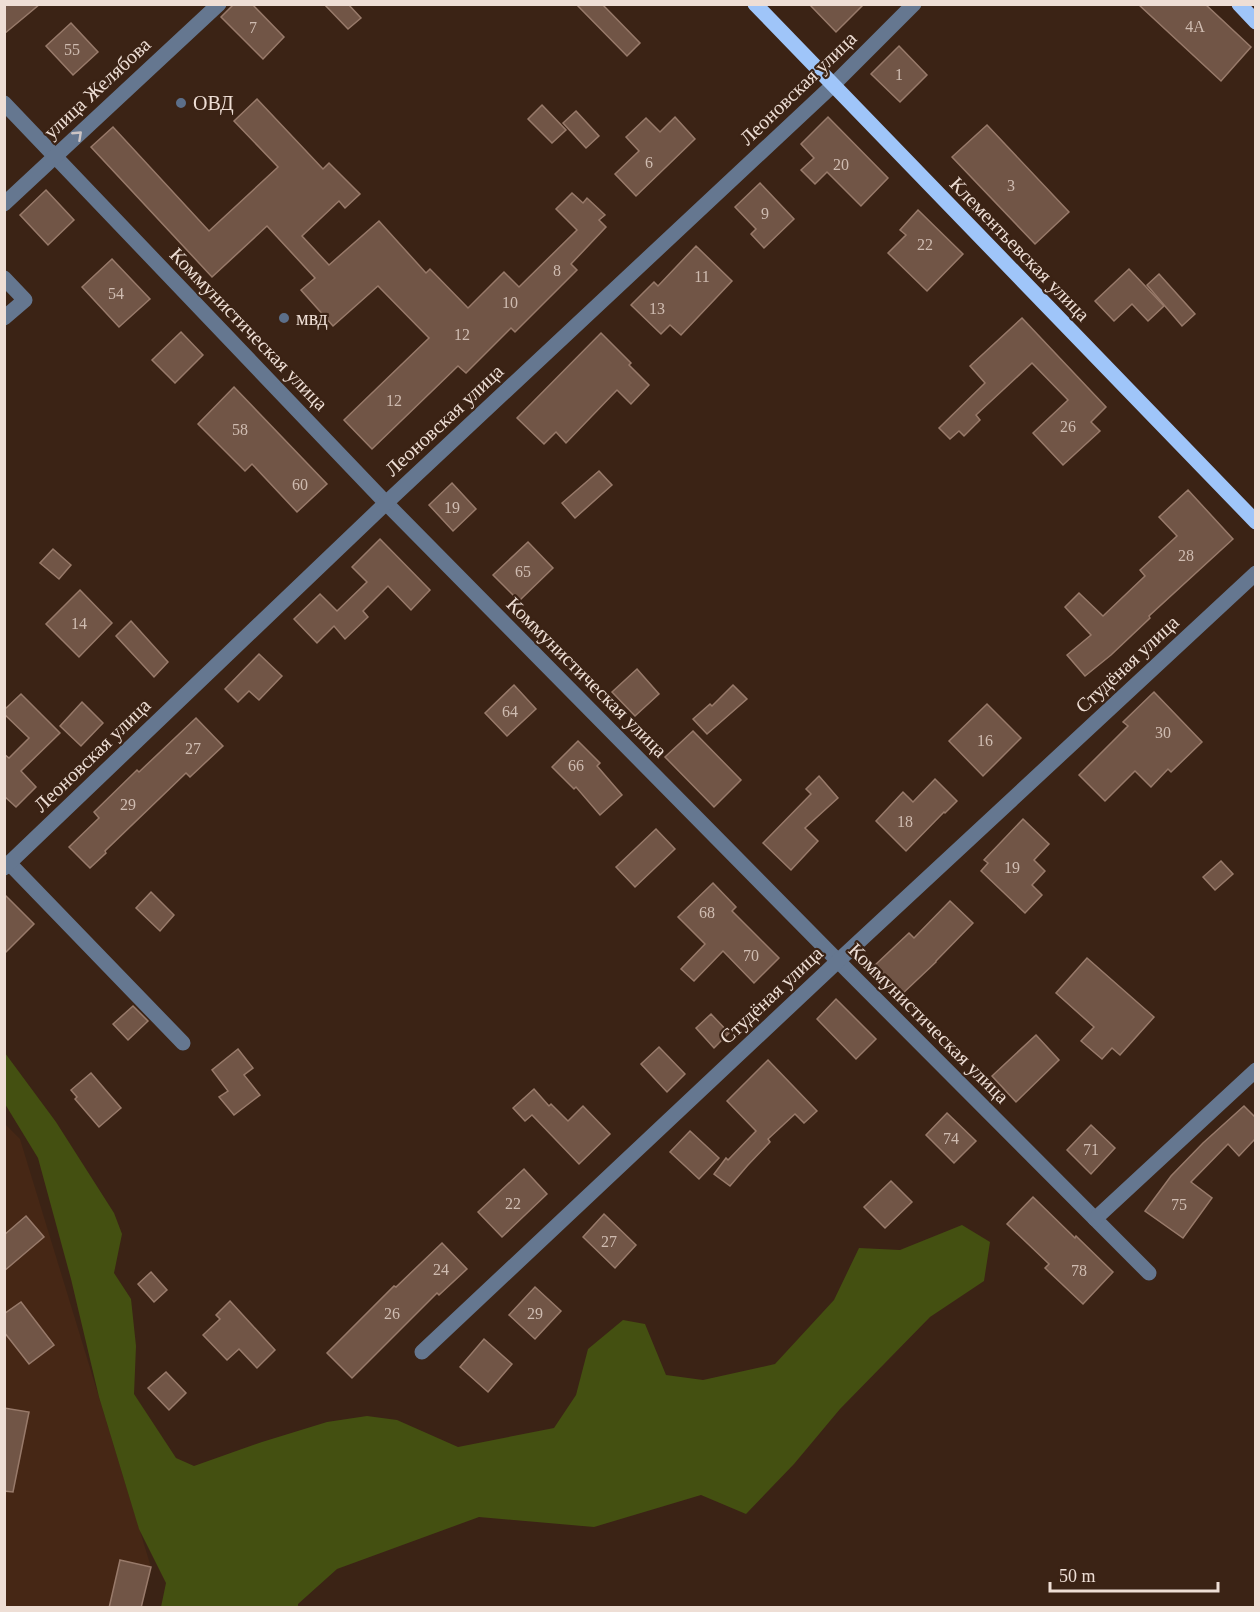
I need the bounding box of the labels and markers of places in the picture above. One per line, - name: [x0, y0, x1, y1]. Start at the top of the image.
- place label: ОВД: [193, 92, 234, 115]
- marker: ОВД: [174, 96, 188, 110]
- place label: мвд: [296, 307, 328, 330]
- marker: мвд: [277, 311, 291, 325]

